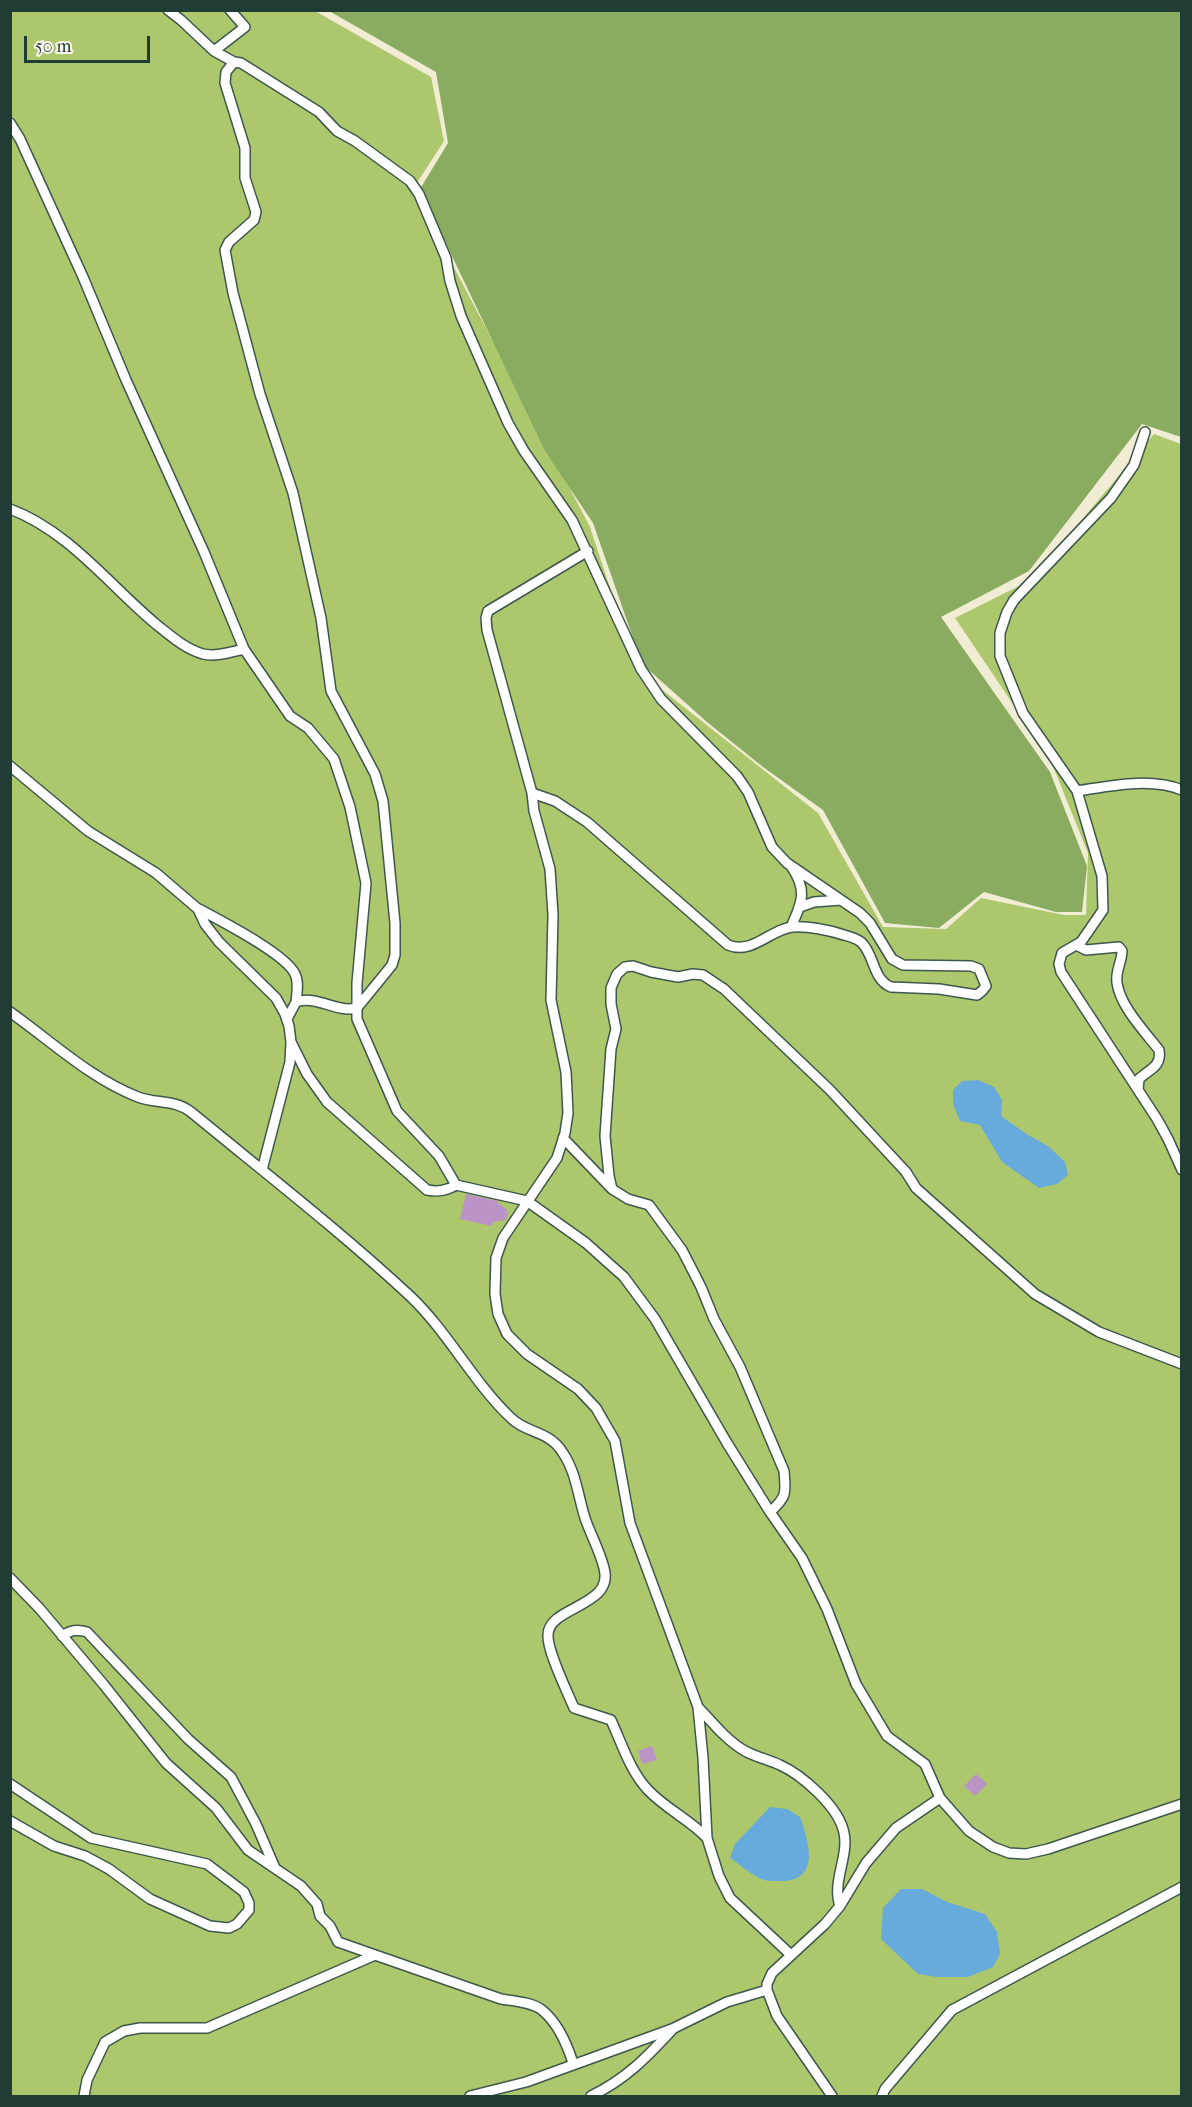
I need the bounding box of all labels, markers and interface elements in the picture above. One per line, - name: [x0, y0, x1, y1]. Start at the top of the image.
- scale bar: [27, 24, 153, 62]
- text: 50 m: [35, 36, 71, 57]

